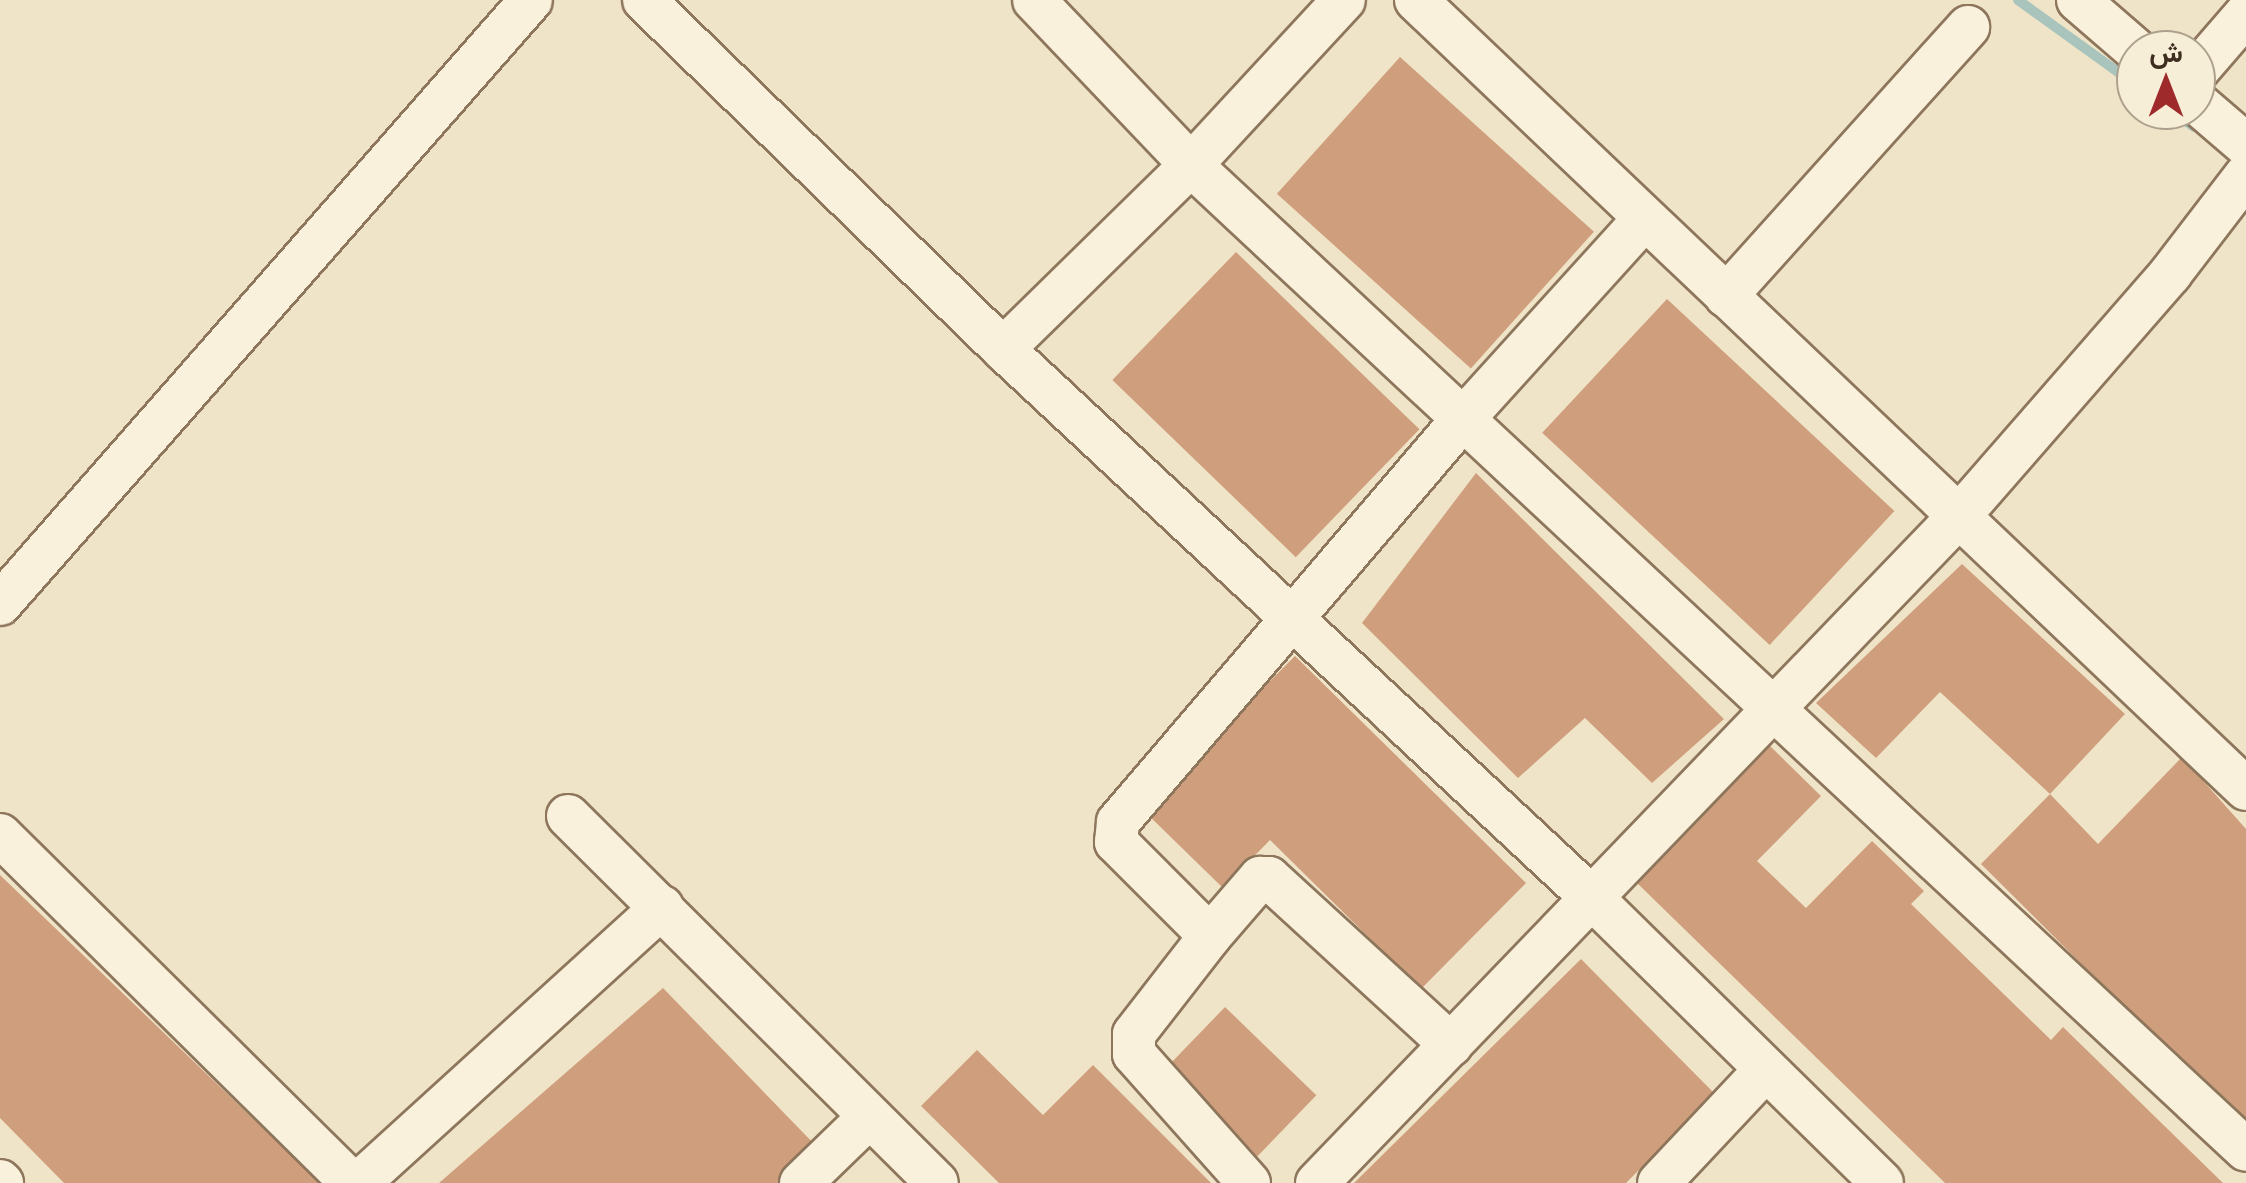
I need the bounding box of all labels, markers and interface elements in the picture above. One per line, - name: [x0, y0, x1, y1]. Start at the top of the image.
- north arrow: [2116, 30, 2216, 130]
- text: ش: [2149, 34, 2183, 70]

